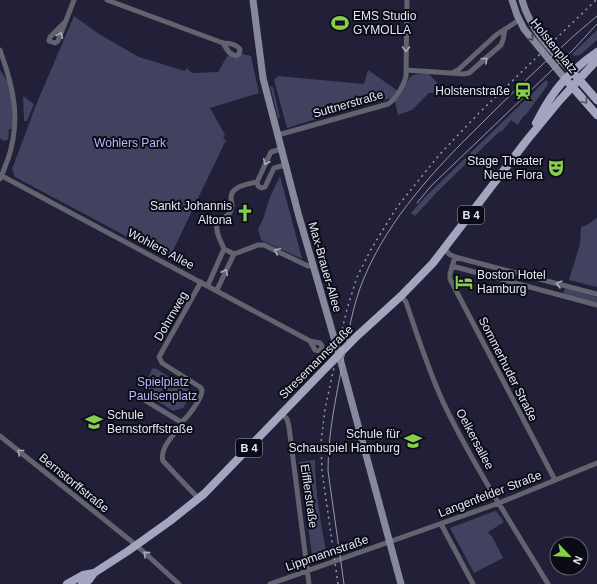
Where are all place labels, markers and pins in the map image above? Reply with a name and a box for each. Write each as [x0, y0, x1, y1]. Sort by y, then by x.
place label: EMS Studio GYMOLLA [353, 9, 417, 37]
sports icon: EMS Studio GYMOLLA [330, 13, 350, 33]
station icon: Holstenstraße [513, 81, 533, 101]
place label: Holstenstraße [435, 84, 510, 98]
place label: Stage Theater Neue Flora [467, 154, 543, 182]
theatre icon: Stage Theater Neue Flora [546, 158, 566, 178]
place label: Sankt Johannis Altona [150, 199, 232, 227]
church icon: Sankt Johannis Altona [235, 203, 255, 223]
place label: Boston Hotel Hamburg [477, 268, 546, 296]
hotel icon: Boston Hotel Hamburg [454, 272, 474, 292]
place label: Schule Bernstorffstraße [107, 408, 193, 436]
school or university icon: Schule Bernstorffstraße [84, 412, 104, 432]
place label: Schule für Schauspiel Hamburg [289, 427, 400, 455]
school or university icon: Schule für Schauspiel Hamburg [403, 431, 423, 451]

